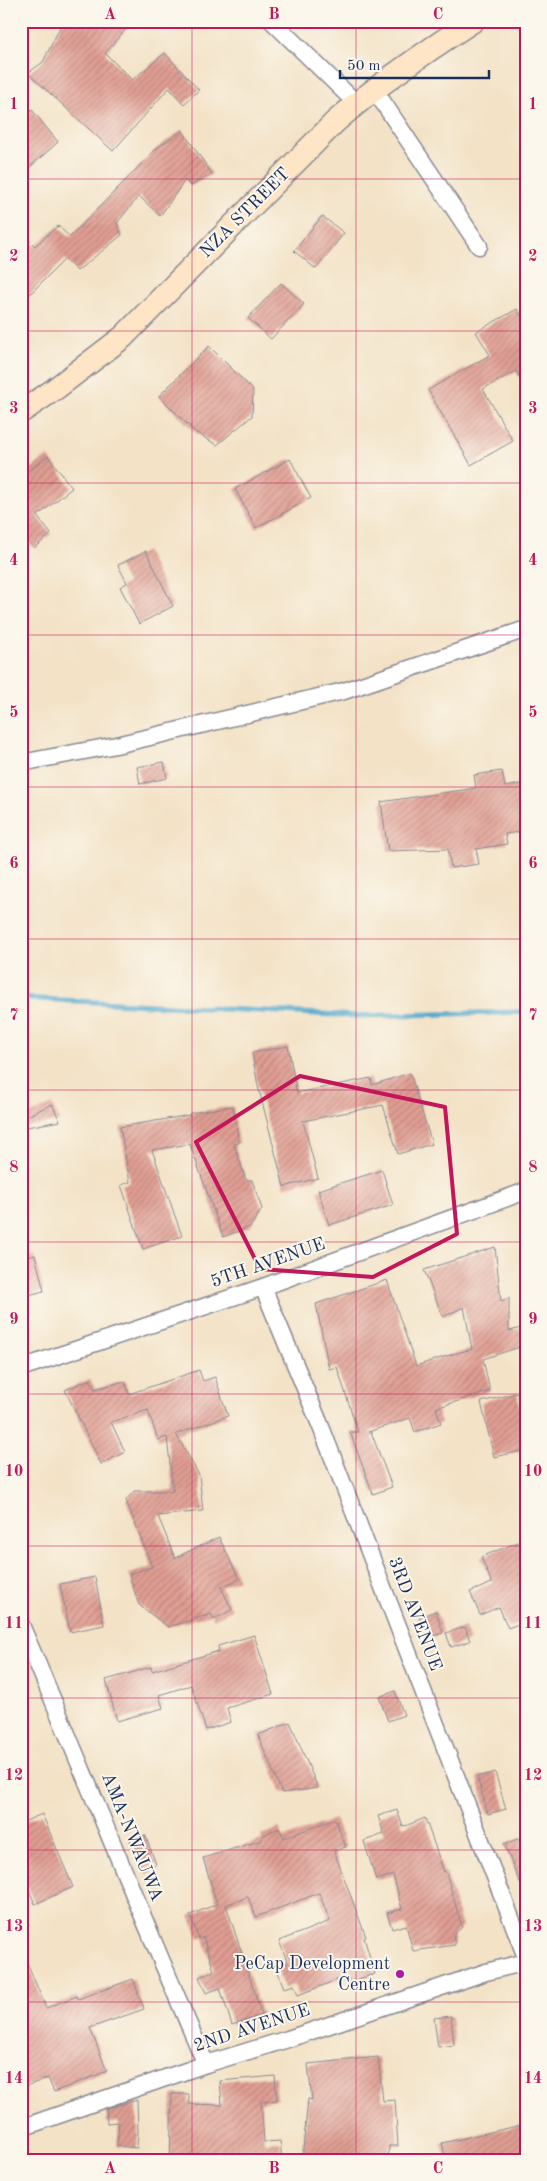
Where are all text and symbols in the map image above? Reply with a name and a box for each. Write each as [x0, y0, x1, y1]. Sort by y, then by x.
text: A [104, 7, 116, 23]
text: B [268, 7, 280, 23]
text: C [433, 7, 443, 23]
scale bar [340, 48, 488, 80]
text: 50 m [347, 59, 381, 74]
text: 1 [9, 97, 19, 113]
text: 1 [528, 97, 538, 113]
street label: NZA STREET [197, 165, 293, 261]
text: 2 [9, 249, 19, 265]
text: 2 [528, 249, 538, 265]
text: 3 [9, 401, 19, 417]
text: 3 [528, 401, 538, 417]
text: 4 [9, 553, 19, 569]
text: 4 [528, 553, 538, 569]
text: 5 [9, 705, 19, 721]
text: 5 [528, 705, 538, 721]
text: 6 [9, 856, 19, 872]
text: 6 [528, 856, 538, 872]
text: 7 [9, 1008, 19, 1024]
text: 7 [528, 1008, 538, 1024]
text: 8 [9, 1160, 19, 1176]
text: 8 [528, 1160, 538, 1176]
street label: 5TH AVENUE [208, 1235, 328, 1291]
text: 9 [9, 1312, 19, 1328]
text: 9 [528, 1312, 538, 1328]
text: 10 [5, 1464, 23, 1480]
text: 10 [524, 1464, 542, 1480]
street label: 3RD AVENUE [385, 1555, 445, 1673]
text: 11 [5, 1616, 23, 1632]
text: 11 [524, 1616, 542, 1632]
text: 12 [5, 1768, 23, 1784]
text: 12 [524, 1768, 542, 1784]
street label: AMA-NWAUWA [98, 1770, 166, 1904]
text: 13 [5, 1919, 23, 1935]
text: 13 [524, 1919, 542, 1935]
place label: PeCap Development Centre [234, 1955, 390, 1994]
marker: PeCap Development Centre [394, 1968, 406, 1980]
street label: 2ND AVENUE [192, 2001, 312, 2055]
text: 14 [5, 2071, 23, 2087]
text: 14 [524, 2071, 542, 2087]
text: A [104, 2161, 116, 2177]
text: B [268, 2161, 280, 2177]
text: C [433, 2161, 443, 2177]

